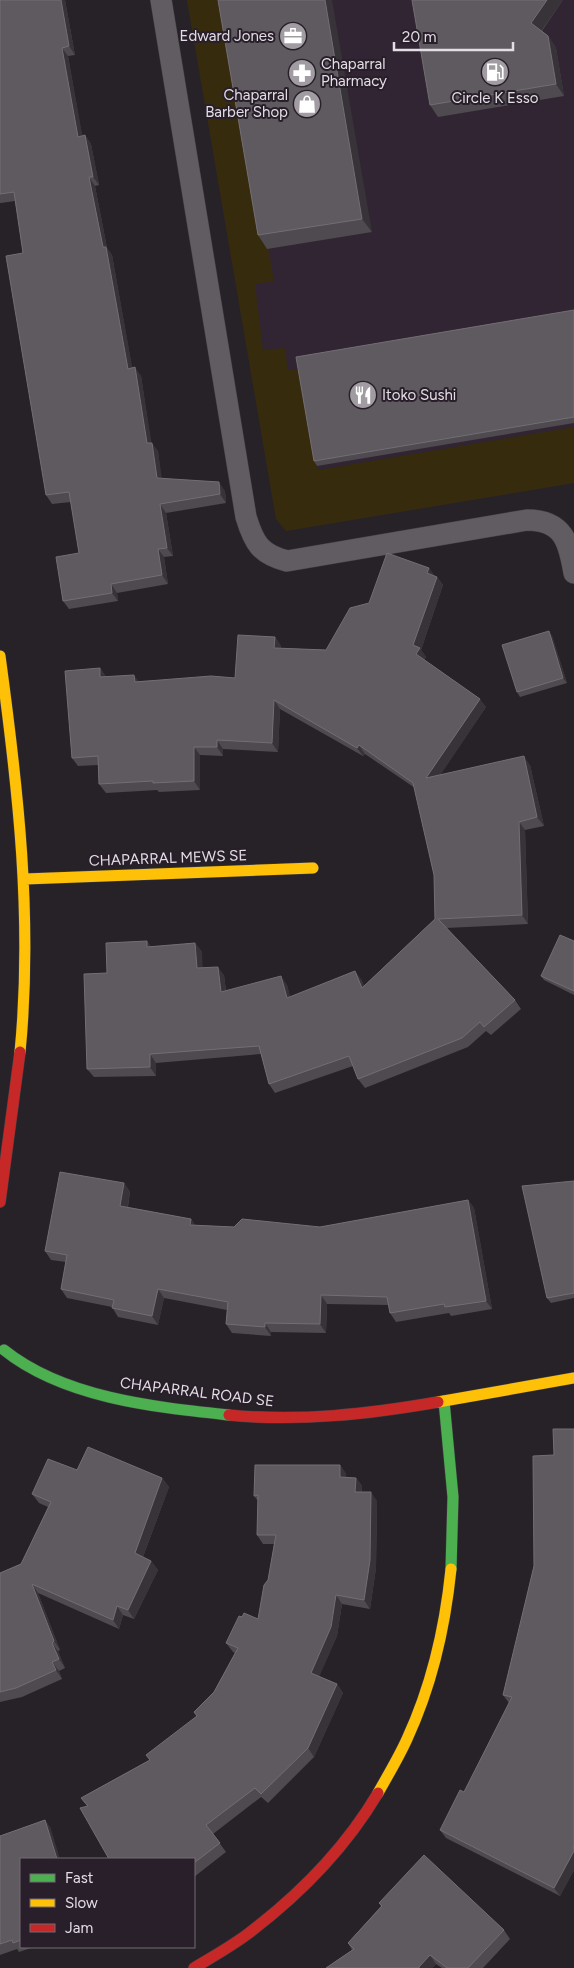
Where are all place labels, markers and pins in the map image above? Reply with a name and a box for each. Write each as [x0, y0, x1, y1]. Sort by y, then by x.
office icon: Edward Jones [278, 21, 308, 51]
place label: Edward Jones [180, 27, 274, 45]
place label: Chaparral Pharmacy [321, 55, 387, 90]
fuel station icon: Circle K Esso [480, 57, 510, 87]
pharmacy icon: Chaparral Pharmacy [287, 58, 317, 88]
place label: Chaparral Barber Shop [205, 86, 288, 121]
shop icon: Chaparral Barber Shop [292, 89, 322, 119]
place label: Circle K Esso [451, 89, 539, 107]
restaurant icon: Itoko Sushi [348, 380, 378, 410]
place label: Itoko Sushi [382, 386, 456, 404]

